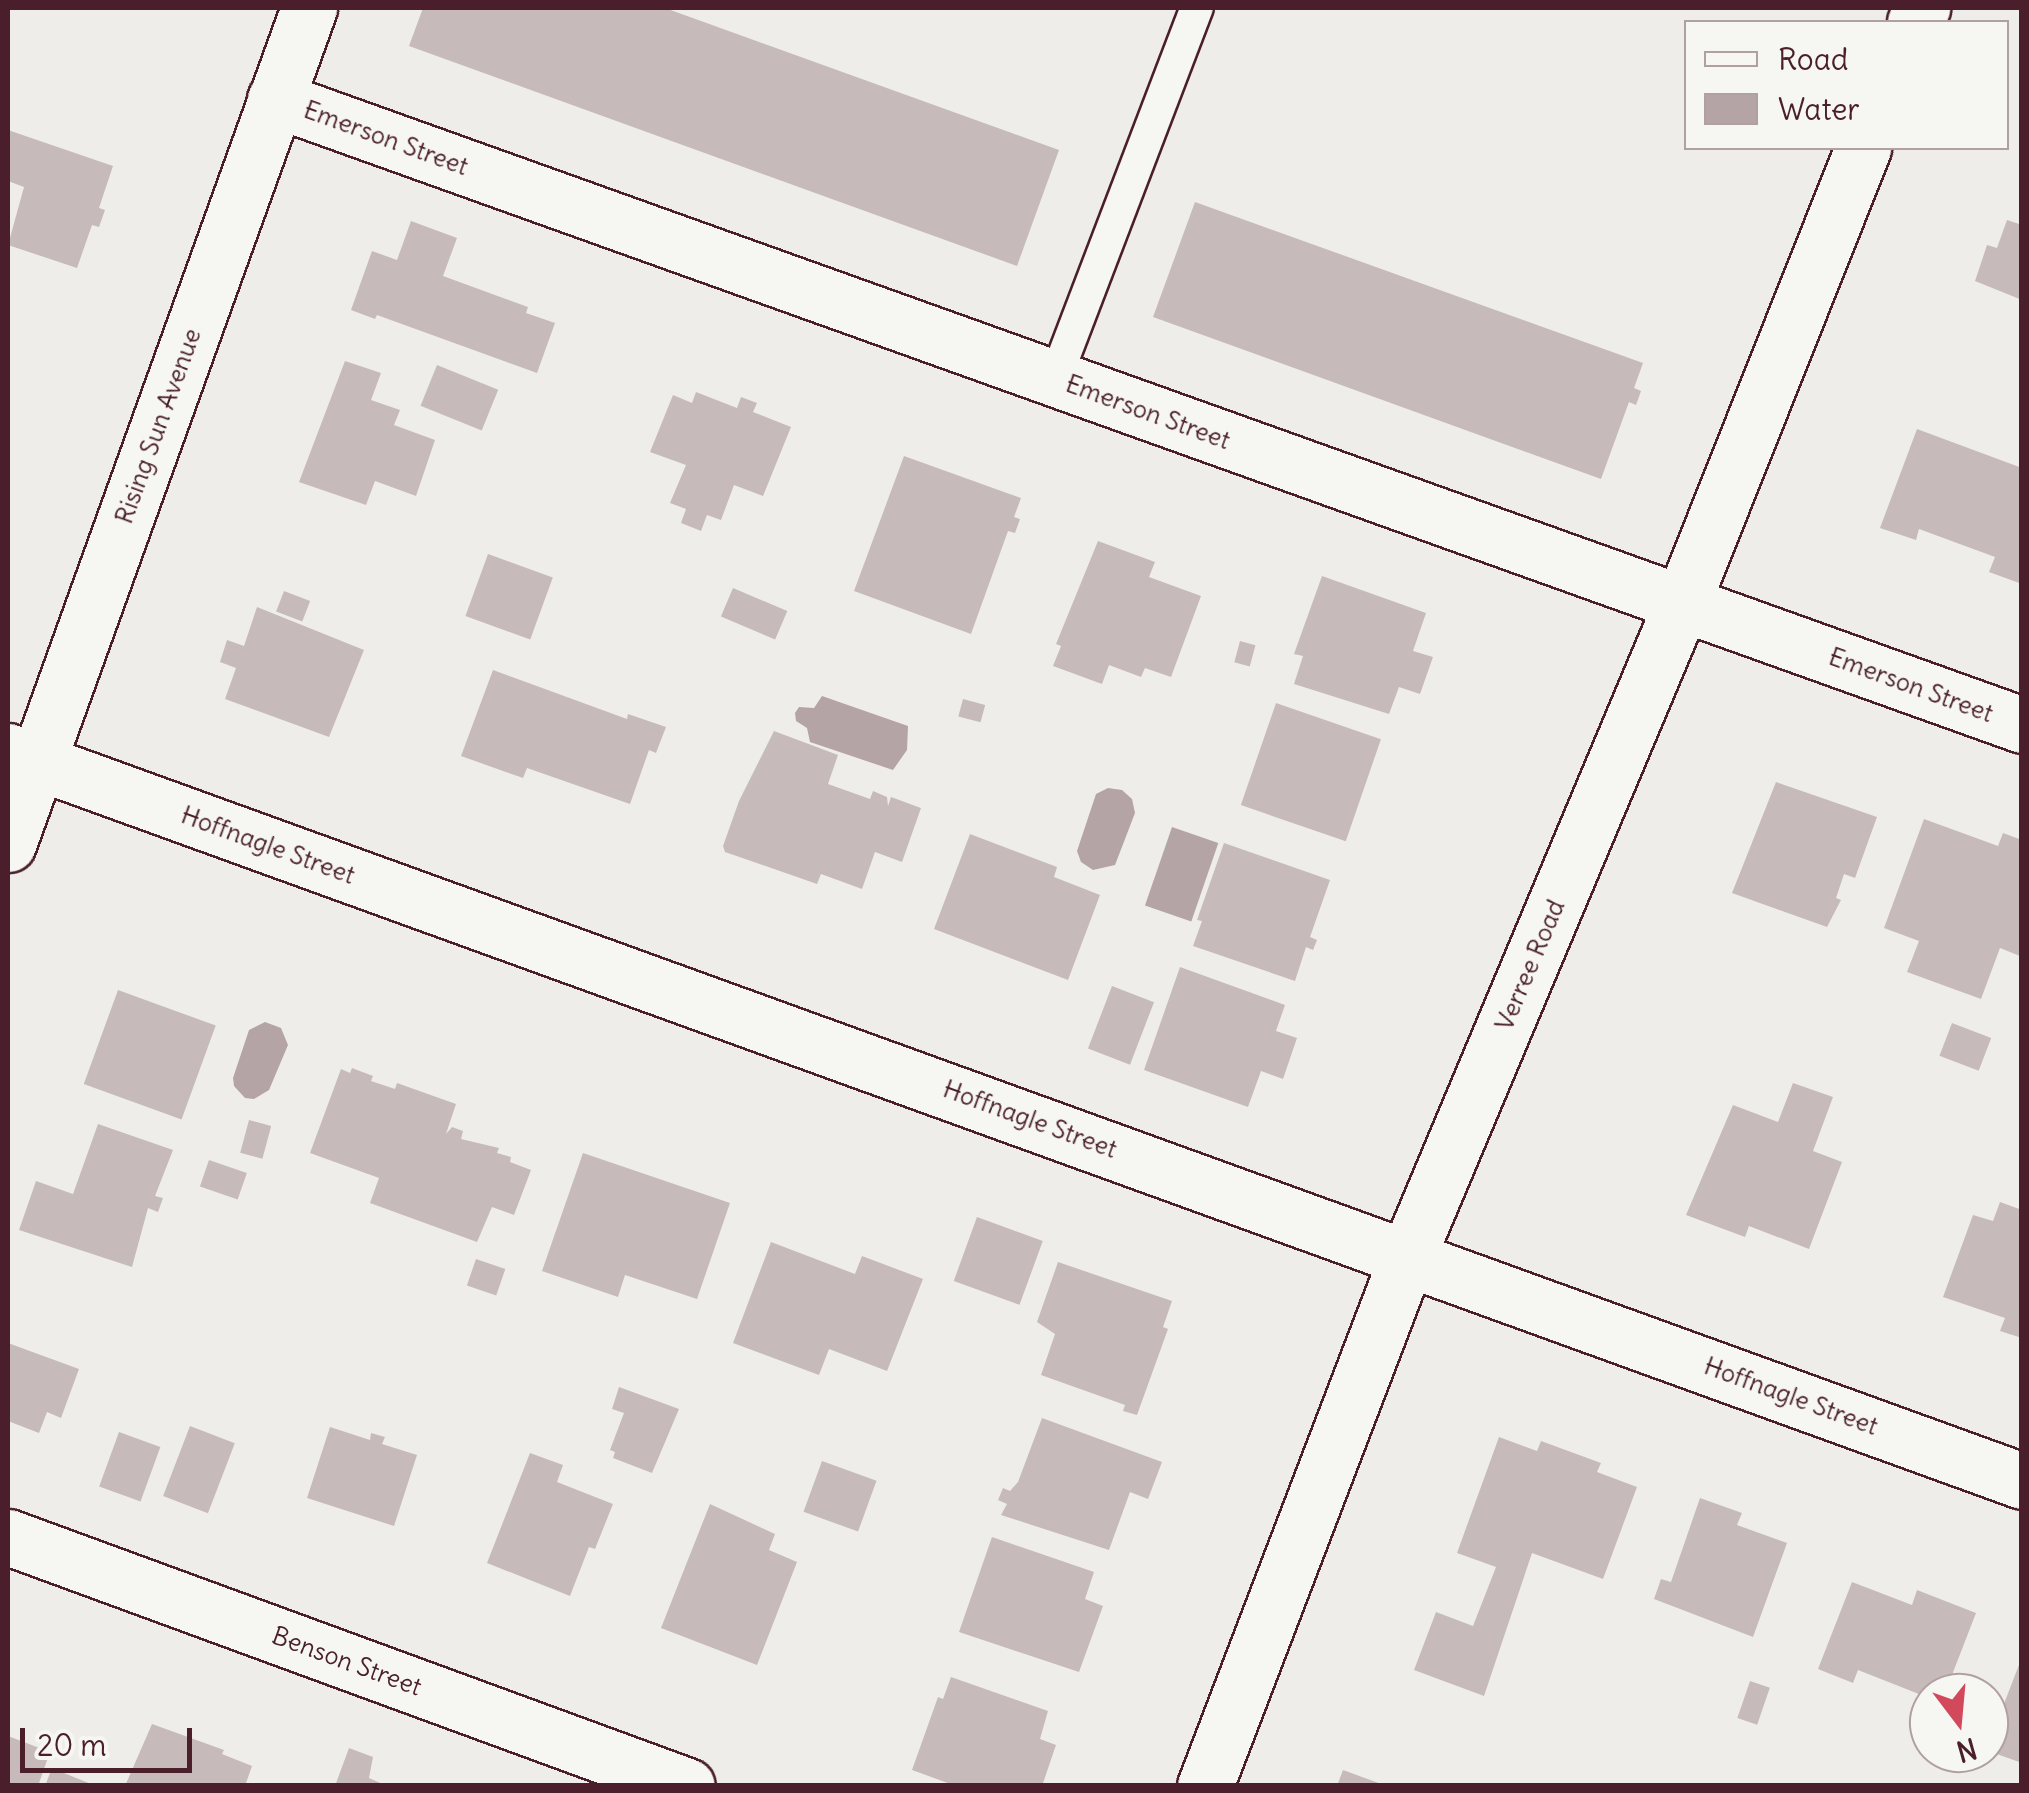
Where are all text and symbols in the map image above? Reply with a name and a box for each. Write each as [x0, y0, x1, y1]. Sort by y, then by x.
legend [1684, 20, 2009, 150]
text: Road [1778, 40, 1848, 78]
text: Water [1778, 90, 1860, 128]
street label: Emerson Street [300, 94, 472, 182]
street label: Rising Sun Avenue [109, 324, 207, 528]
street label: Emerson Street [1062, 368, 1234, 456]
street label: Emerson Street [1825, 641, 1997, 729]
street label: Hoffnagle Street [177, 800, 359, 890]
street label: Verree Road [1489, 895, 1571, 1035]
street label: Hoffnagle Street [939, 1074, 1121, 1164]
street label: Hoffnagle Street [1700, 1351, 1882, 1441]
street label: Benson Street [268, 1620, 426, 1702]
north arrow [1909, 1673, 2009, 1773]
scale bar [25, 1708, 198, 1770]
text: 20 m [37, 1726, 107, 1764]
text: N [1952, 1730, 1981, 1770]

